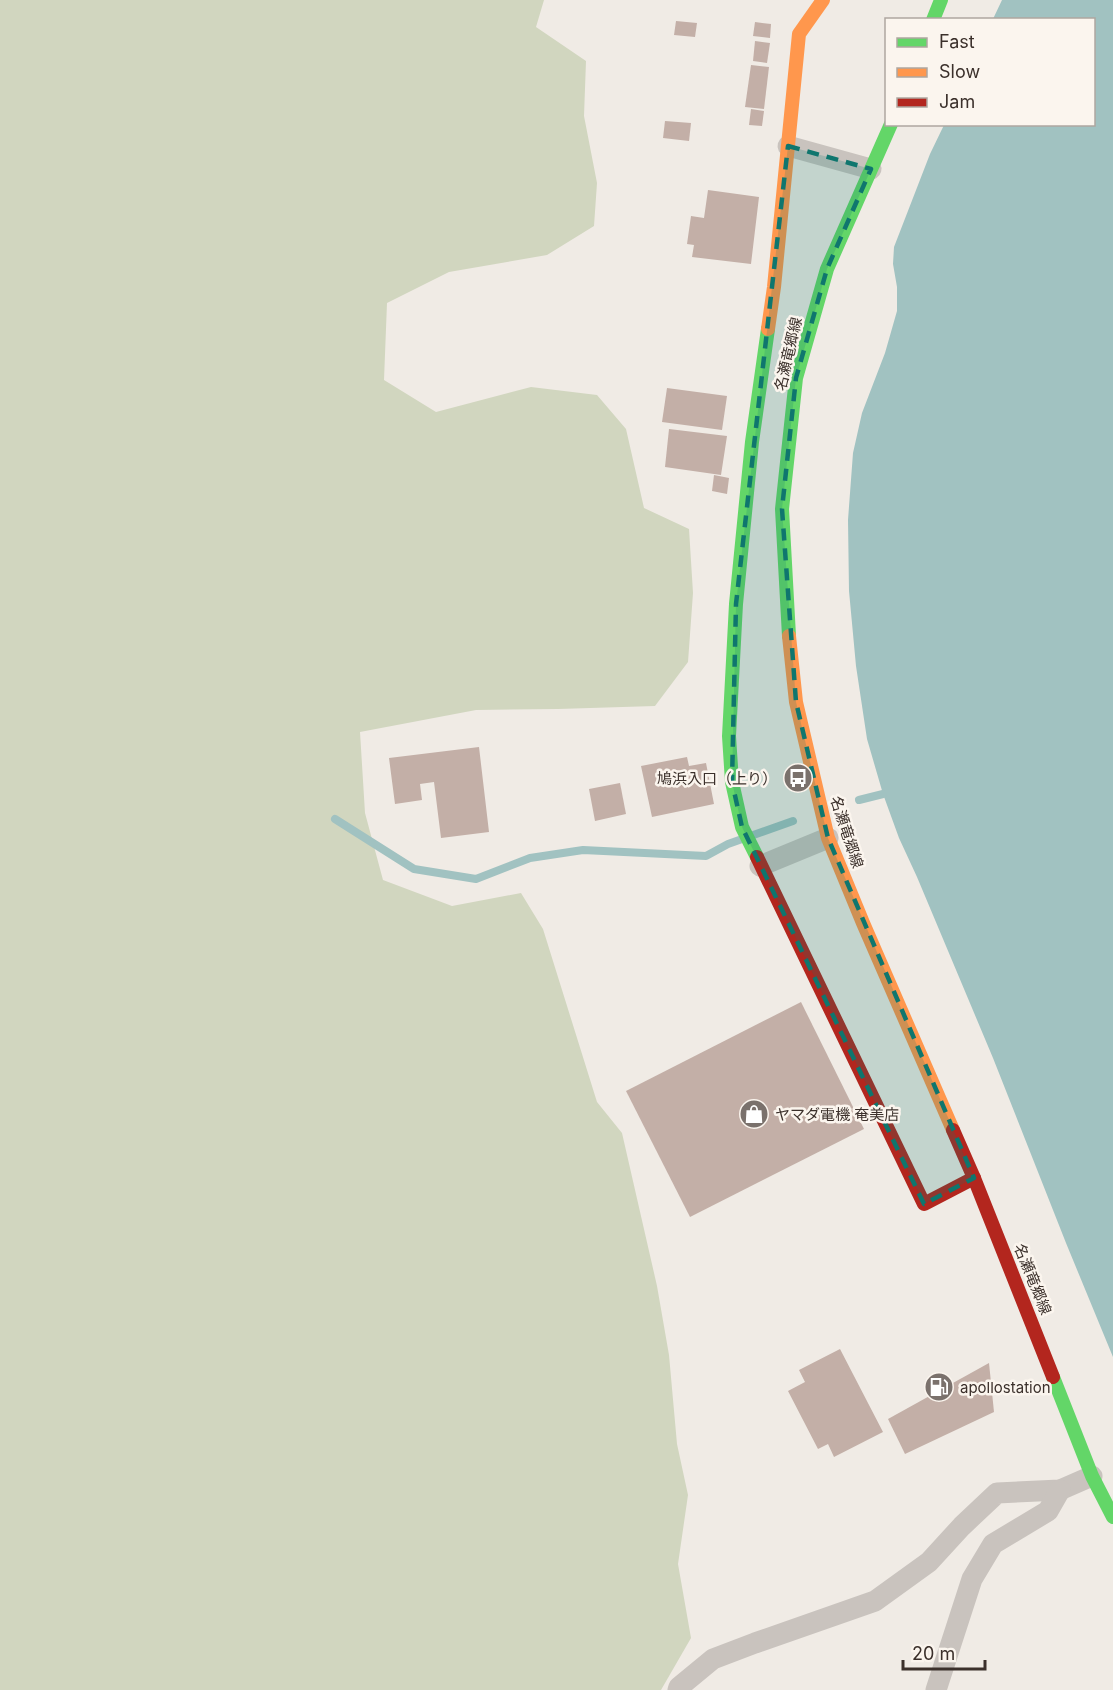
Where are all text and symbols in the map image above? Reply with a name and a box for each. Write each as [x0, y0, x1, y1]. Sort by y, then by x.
legend [885, 18, 1095, 126]
text: Fast [939, 31, 975, 52]
text: Slow [939, 61, 980, 82]
text: Jam [939, 91, 975, 112]
street label: 名瀬竜郷線 [770, 315, 806, 393]
bus stop icon: 鳩浜入口（上り） [782, 762, 814, 794]
place label: 鳩浜入口（上り） [657, 769, 777, 788]
street label: 名瀬竜郷線 [826, 793, 868, 871]
shop icon: ヤマダ電機 奄美店 [738, 1098, 770, 1130]
place label: ヤマダ電機 奄美店 [775, 1105, 899, 1124]
street label: 名瀬竜郷線 [1010, 1241, 1056, 1317]
fuel station icon: apollostation [923, 1371, 955, 1403]
place label: apollostation [960, 1378, 1051, 1397]
scale bar [903, 1633, 986, 1671]
text: 20 m [912, 1643, 955, 1664]

